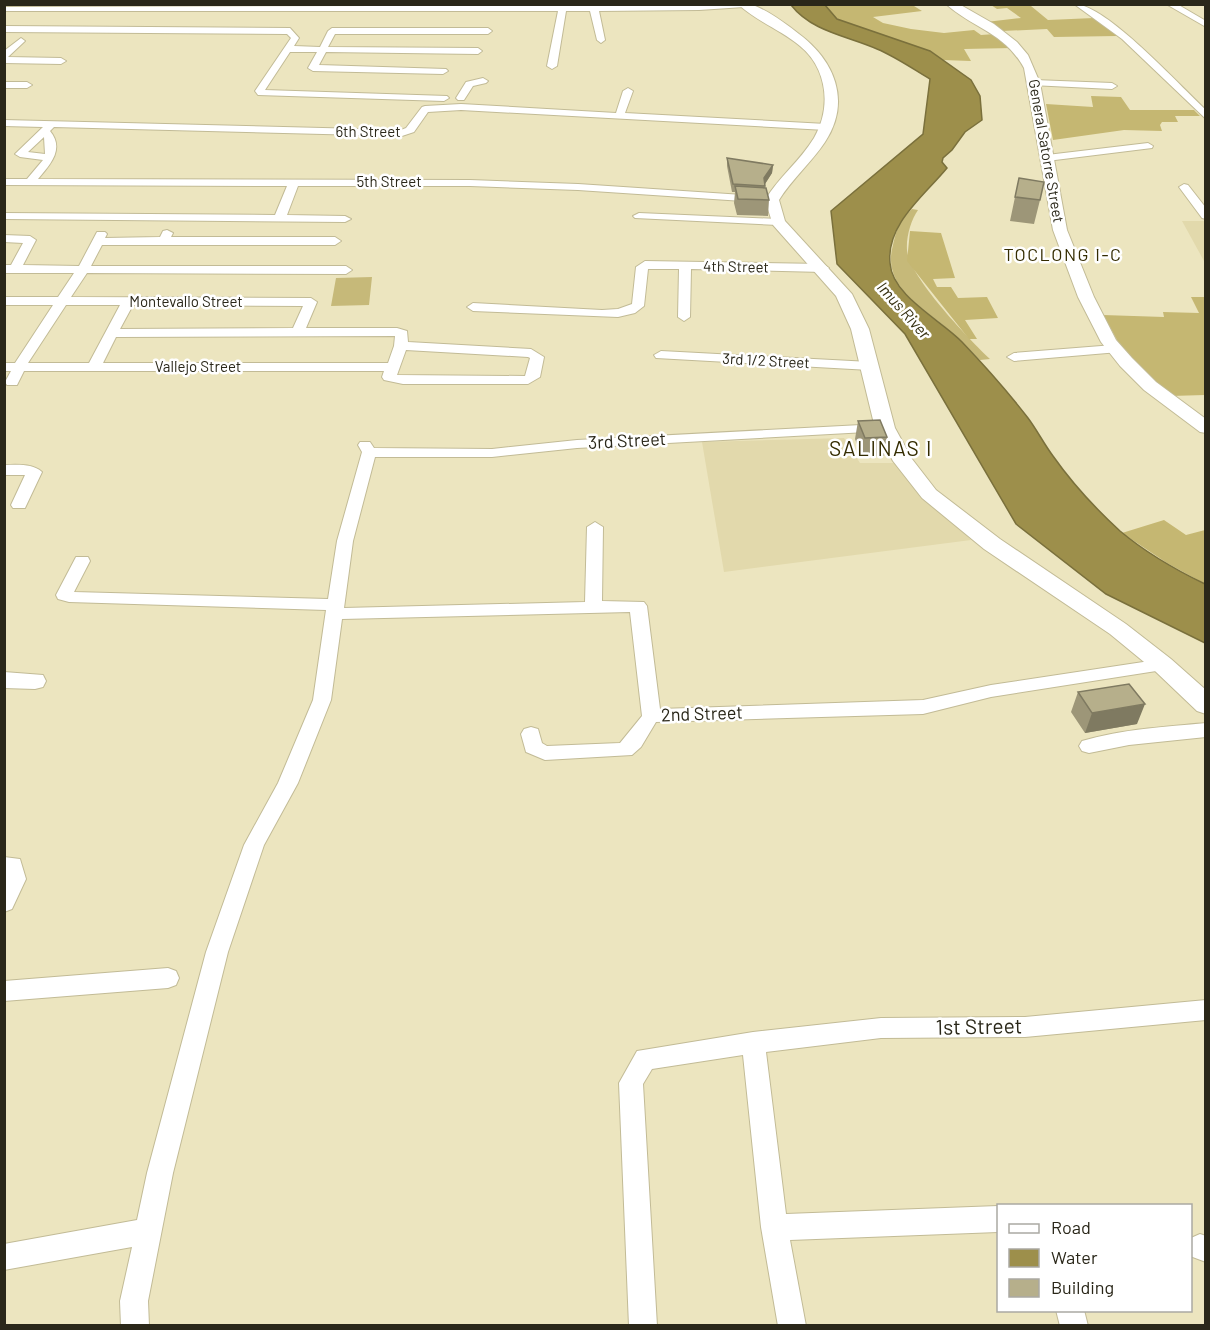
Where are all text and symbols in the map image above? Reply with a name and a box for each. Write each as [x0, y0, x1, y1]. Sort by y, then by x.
street label: General Satorre Street [1026, 78, 1068, 224]
street label: 6th Street [335, 122, 401, 140]
street label: 5th Street [356, 172, 422, 190]
district label: TOCLONG I-C [1004, 243, 1122, 265]
street label: 4th Street [703, 256, 769, 276]
water label: Imus River [874, 277, 936, 343]
street label: Montevallo Street [129, 292, 243, 310]
street label: 3rd 1/2 Street [722, 349, 810, 371]
street label: Vallejo Street [155, 357, 241, 375]
street label: 3rd Street [587, 427, 667, 453]
district label: SALINAS I [829, 435, 933, 460]
street label: 2nd Street [661, 701, 743, 725]
street label: 1st Street [935, 1012, 1022, 1039]
legend [997, 1204, 1192, 1312]
text: Road [1051, 1216, 1091, 1238]
text: Water [1051, 1246, 1098, 1268]
text: Building [1051, 1276, 1114, 1298]

